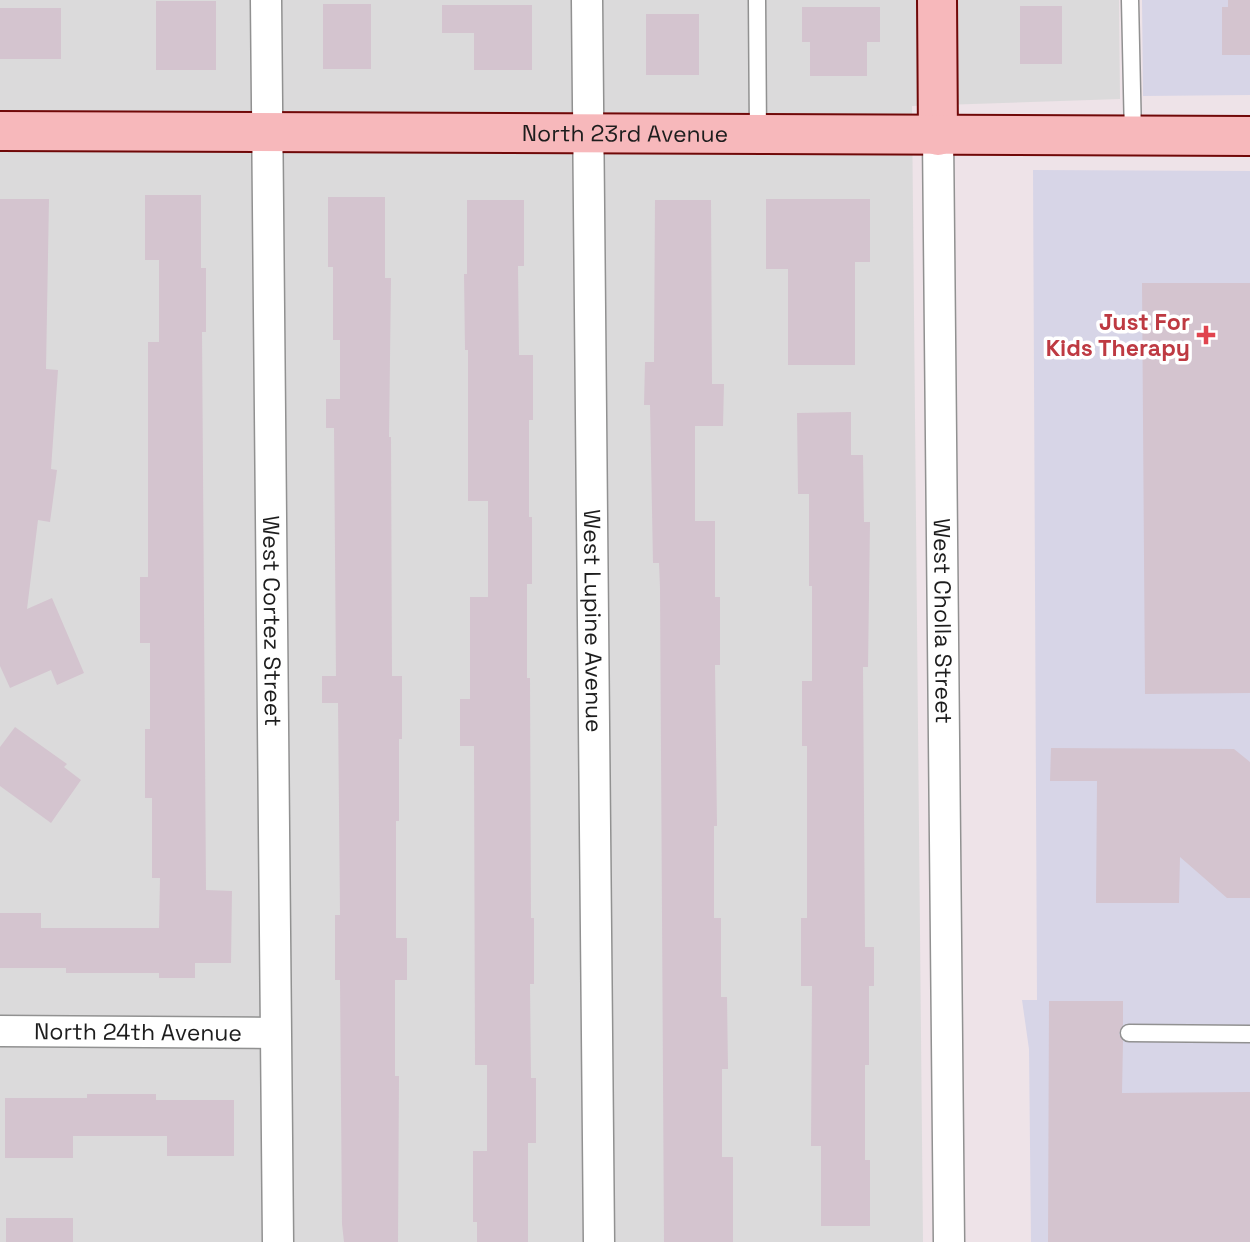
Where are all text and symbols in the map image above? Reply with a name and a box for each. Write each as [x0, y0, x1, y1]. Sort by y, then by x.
street label: North 23rd Avenue [522, 118, 728, 149]
place label: Just For Kids Therapy [1046, 307, 1190, 363]
marker: Just For Kids Therapy [1196, 325, 1216, 345]
street label: West Lupine Avenue [577, 509, 609, 733]
street label: West Cortez Street [256, 515, 288, 727]
street label: West Cholla Street [927, 518, 959, 724]
street label: North 24th Avenue [34, 1016, 242, 1048]

